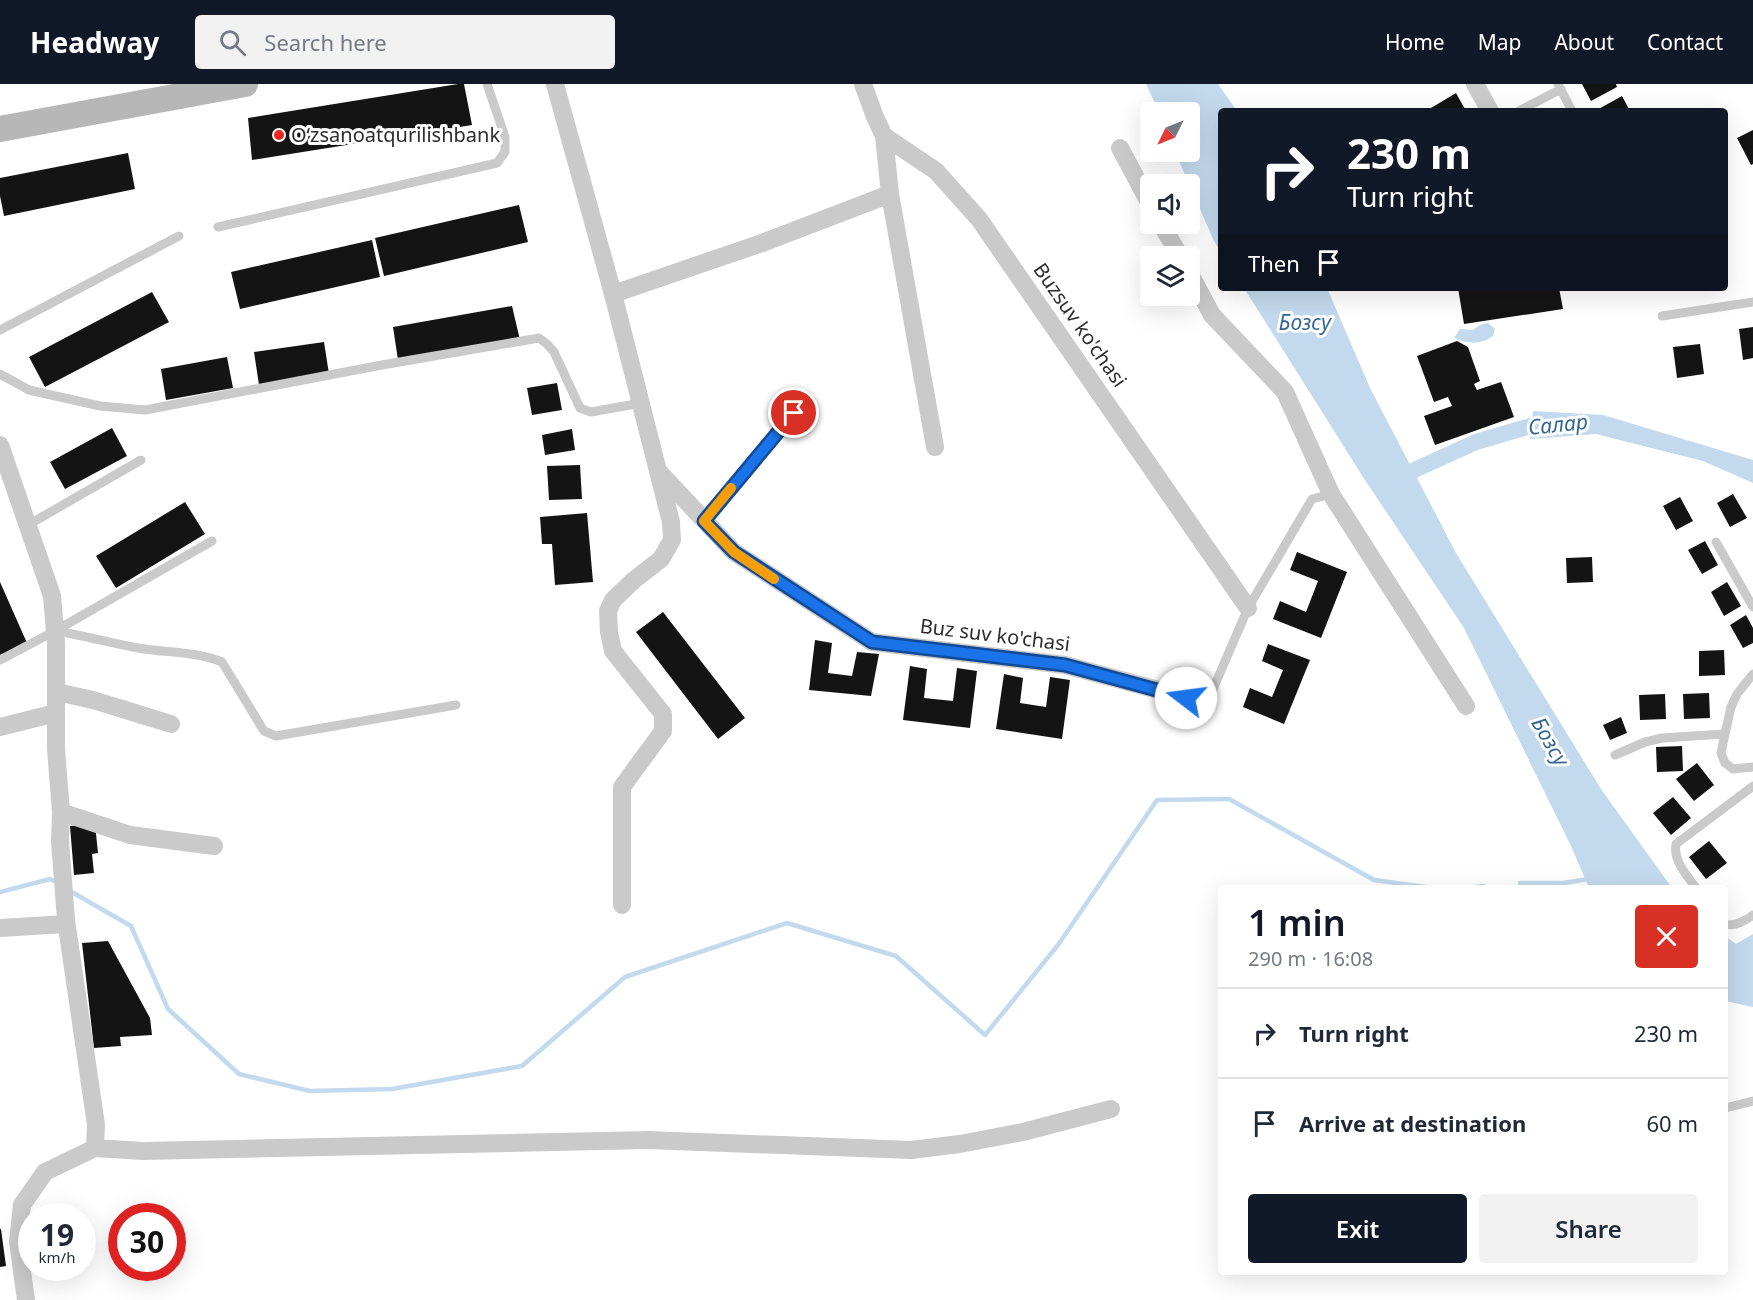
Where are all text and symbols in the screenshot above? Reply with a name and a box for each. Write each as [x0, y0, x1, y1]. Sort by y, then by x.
search box [195, 15, 615, 69]
text: Headway [30, 23, 159, 61]
icon: search [216, 26, 249, 59]
text: Search here [264, 27, 387, 57]
text: Home [1385, 28, 1445, 56]
text: Map [1478, 28, 1521, 56]
text: About [1554, 28, 1614, 56]
text: Contact [1647, 28, 1723, 56]
north arrow [1140, 102, 1200, 162]
map controls [1140, 102, 1200, 306]
place label: Oʻzsanoatqurilishbank [291, 121, 500, 148]
text: 230 m [1347, 124, 1471, 181]
marker: Oʻzsanoatqurilishbank [272, 128, 286, 142]
icon: right [1248, 132, 1326, 210]
button: sound [1140, 174, 1200, 234]
text: Turn right [1347, 178, 1473, 215]
button: layers [1140, 246, 1200, 306]
icon: arrive [1312, 246, 1345, 279]
text: Then [1248, 248, 1300, 278]
street label: Buzsuv ko'chasi [1028, 257, 1133, 392]
water label: Бозсу [1279, 308, 1332, 336]
pin [768, 387, 819, 438]
icon: arrive [777, 396, 810, 429]
water label: Салар [1527, 407, 1589, 441]
street label: Buz suv ko'chasi [918, 612, 1072, 657]
position arrow [1154, 666, 1218, 730]
water label: Бозсу [1526, 712, 1576, 772]
text: 1 min [1248, 898, 1346, 947]
button: close [1635, 905, 1698, 968]
text: 290 m · 16:08 [1248, 945, 1373, 972]
icon: right [1248, 1017, 1281, 1050]
text: Turn right [1299, 1018, 1409, 1048]
text: 230 m [1634, 1018, 1698, 1048]
icon: arrive [1248, 1107, 1281, 1140]
text: Arrive at destination [1299, 1108, 1526, 1138]
text: 60 m [1647, 1108, 1698, 1138]
button: Exit [1248, 1194, 1467, 1263]
button: Share [1479, 1194, 1698, 1263]
speed limit sign: 30 [108, 1203, 186, 1281]
text: 19 [40, 1214, 74, 1255]
text: km/h [39, 1247, 75, 1267]

